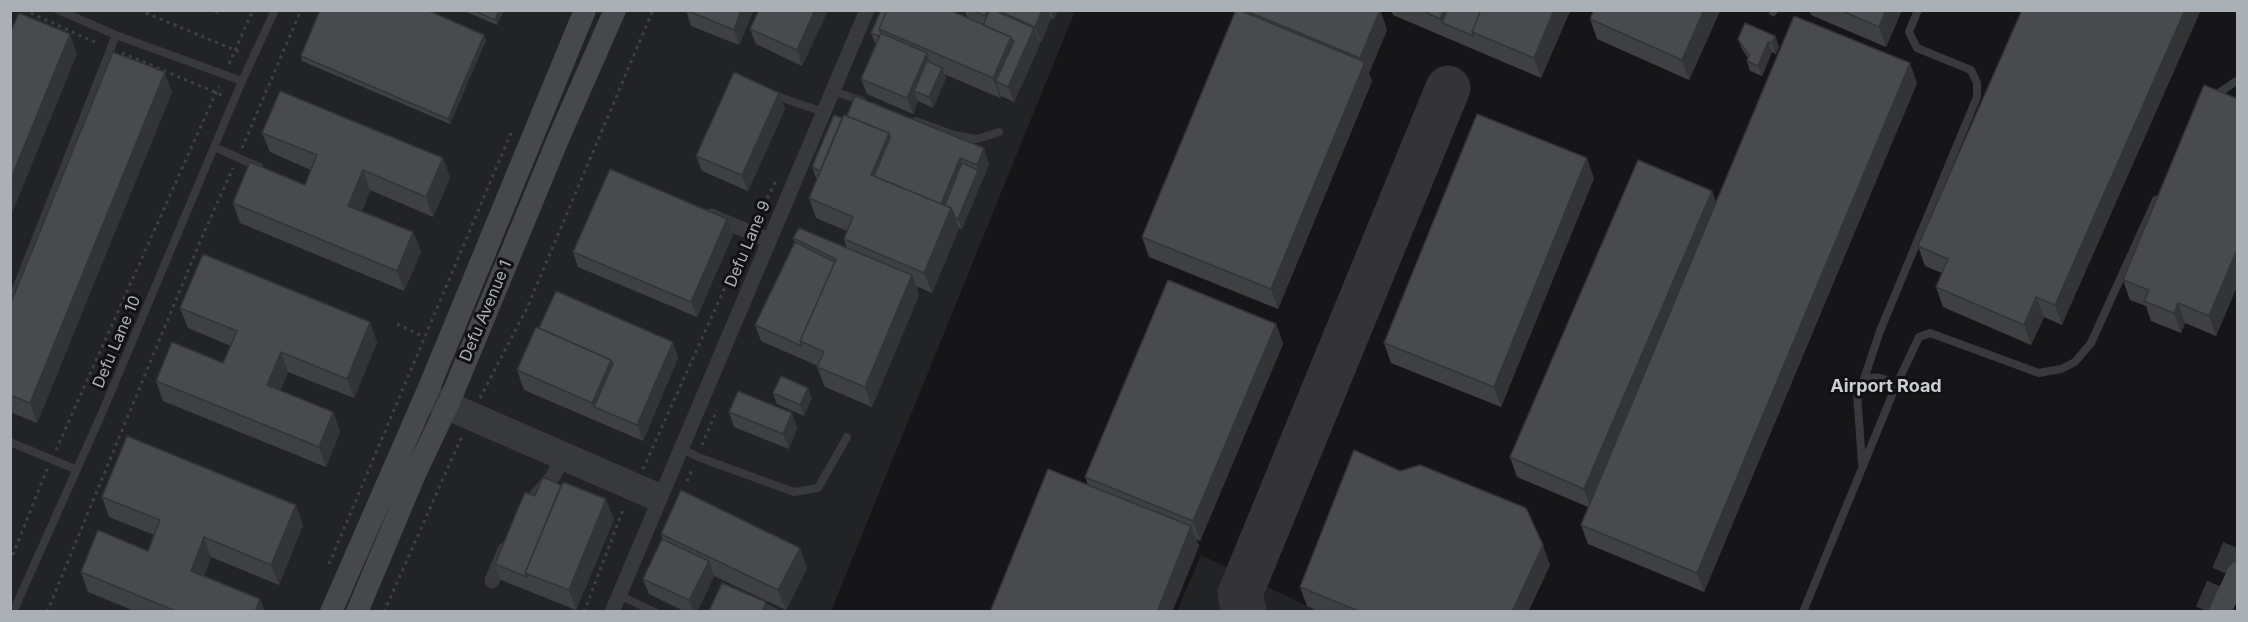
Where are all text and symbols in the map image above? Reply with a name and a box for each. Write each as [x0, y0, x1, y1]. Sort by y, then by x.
street label: Defu Lane 9 [721, 198, 775, 290]
street label: Defu Avenue 1 [456, 258, 516, 364]
street label: Defu Lane 10 [89, 293, 145, 391]
district label: Airport Road [1830, 376, 1942, 398]

